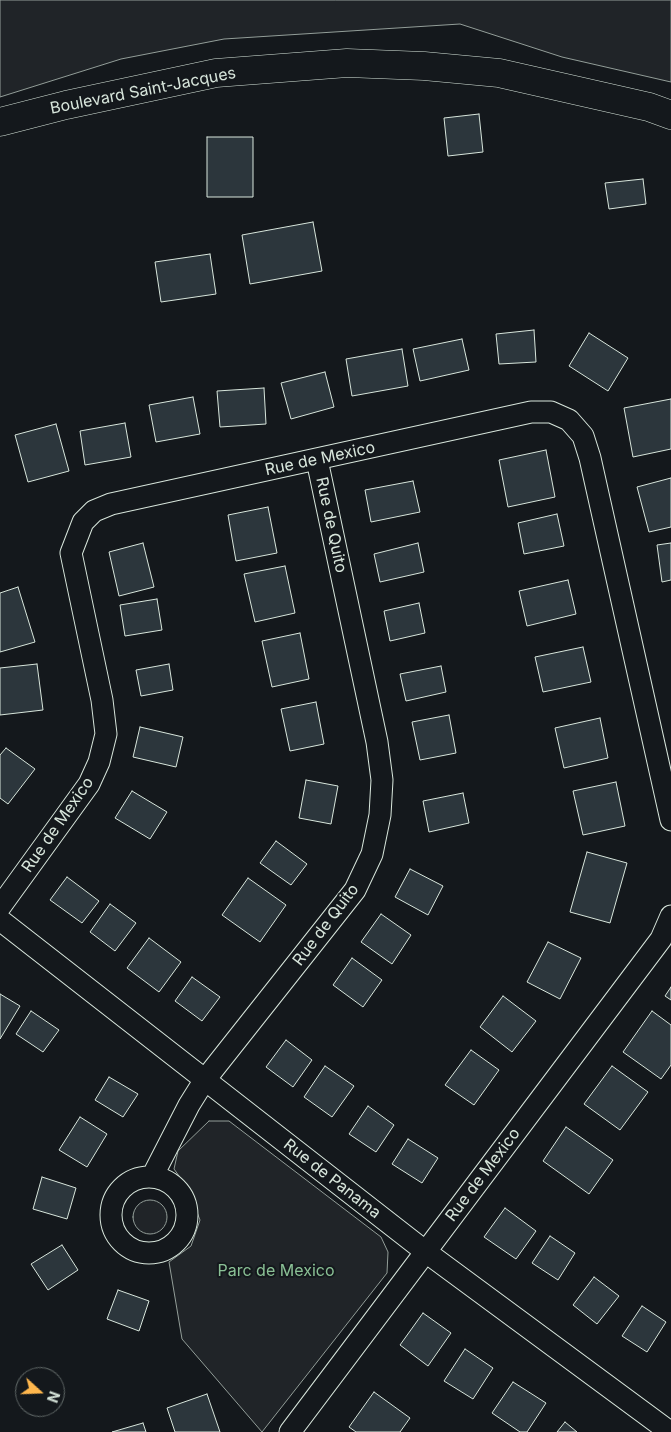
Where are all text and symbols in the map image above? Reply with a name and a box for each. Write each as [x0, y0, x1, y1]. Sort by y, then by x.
street label: Boulevard Saint-Jacques [49, 64, 237, 118]
street label: Rue de Mexico [263, 438, 377, 480]
street label: Rue de Quito [311, 475, 351, 575]
street label: Rue de Mexico [18, 774, 98, 876]
street label: Rue de Quito [289, 880, 363, 970]
street label: Rue de Mexico [442, 1125, 524, 1225]
street label: Rue de Panama [280, 1135, 384, 1223]
park label: Parc de Mexico [218, 1261, 334, 1281]
north arrow [15, 1367, 65, 1417]
text: N [44, 1389, 63, 1405]

